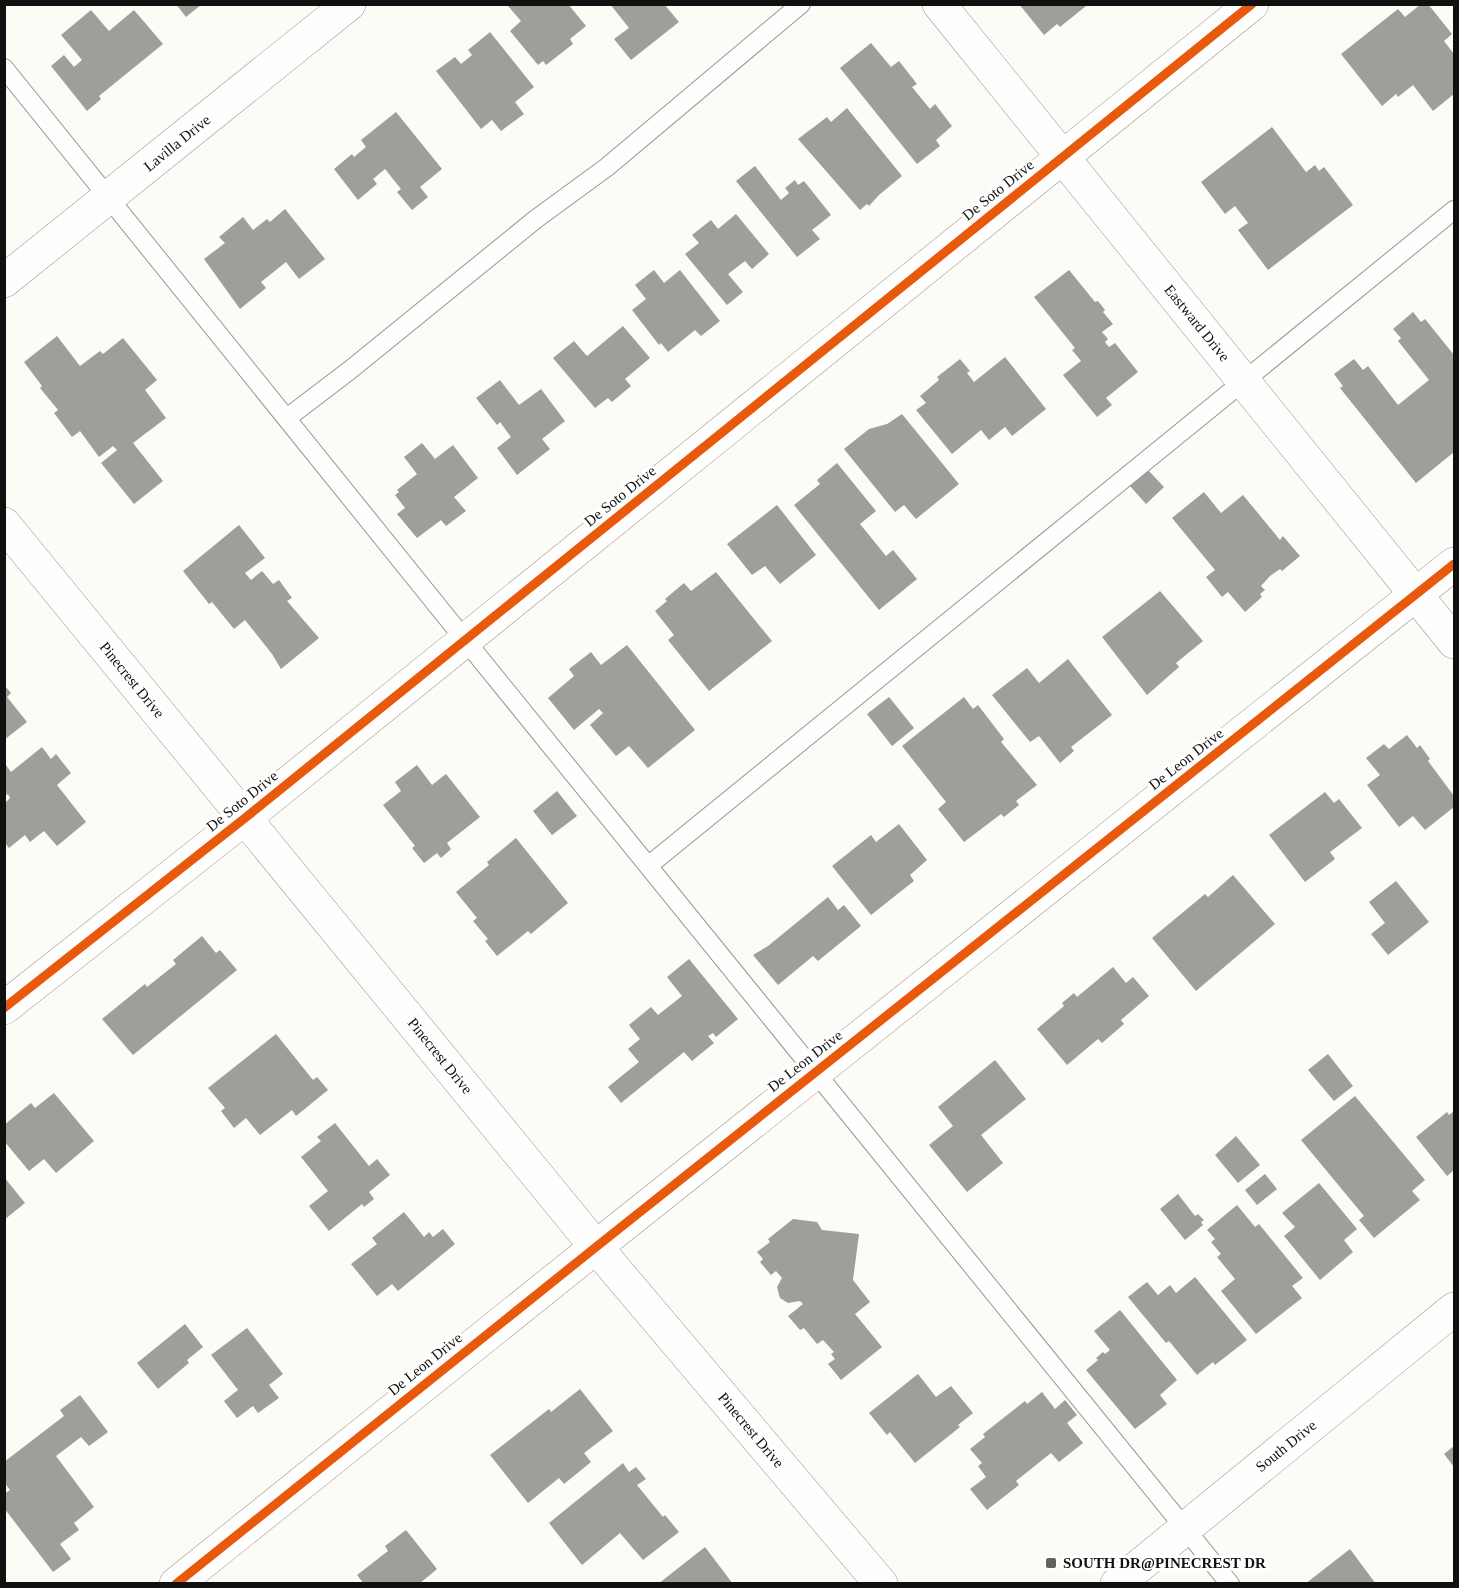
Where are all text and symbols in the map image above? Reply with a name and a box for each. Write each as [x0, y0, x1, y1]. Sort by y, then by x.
street label: Lavilla Drive [141, 111, 214, 175]
street label: De Soto Drive [959, 156, 1037, 223]
street label: Eastward Drive [1161, 282, 1233, 365]
street label: De Soto Drive [581, 462, 659, 529]
street label: Pinecrest Drive [97, 639, 168, 721]
street label: De Leon Drive [1146, 725, 1227, 793]
street label: De Soto Drive [203, 767, 281, 834]
street label: Pinecrest Drive [405, 1015, 476, 1097]
street label: De Leon Drive [765, 1027, 846, 1095]
street label: De Leon Drive [385, 1329, 465, 1399]
street label: Pinecrest Drive [715, 1389, 787, 1471]
street label: South Drive [1253, 1417, 1320, 1475]
place label: SOUTH DR@PINECREST DR [1063, 1555, 1266, 1571]
marker: SOUTH DR@PINECREST DR [1044, 1556, 1058, 1570]

